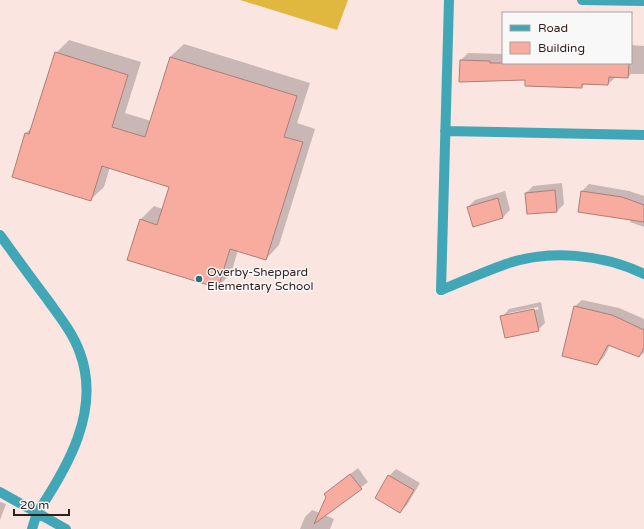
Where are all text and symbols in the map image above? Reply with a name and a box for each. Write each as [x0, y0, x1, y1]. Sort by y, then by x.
legend [502, 12, 632, 64]
text: Road [538, 21, 568, 35]
text: Building [538, 41, 585, 55]
place label: Overby-Sheppard Elementary School [207, 265, 314, 293]
marker: Overby-Sheppard Elementary School [194, 274, 204, 284]
scale bar [14, 491, 69, 517]
text: 20 m [20, 498, 49, 512]

